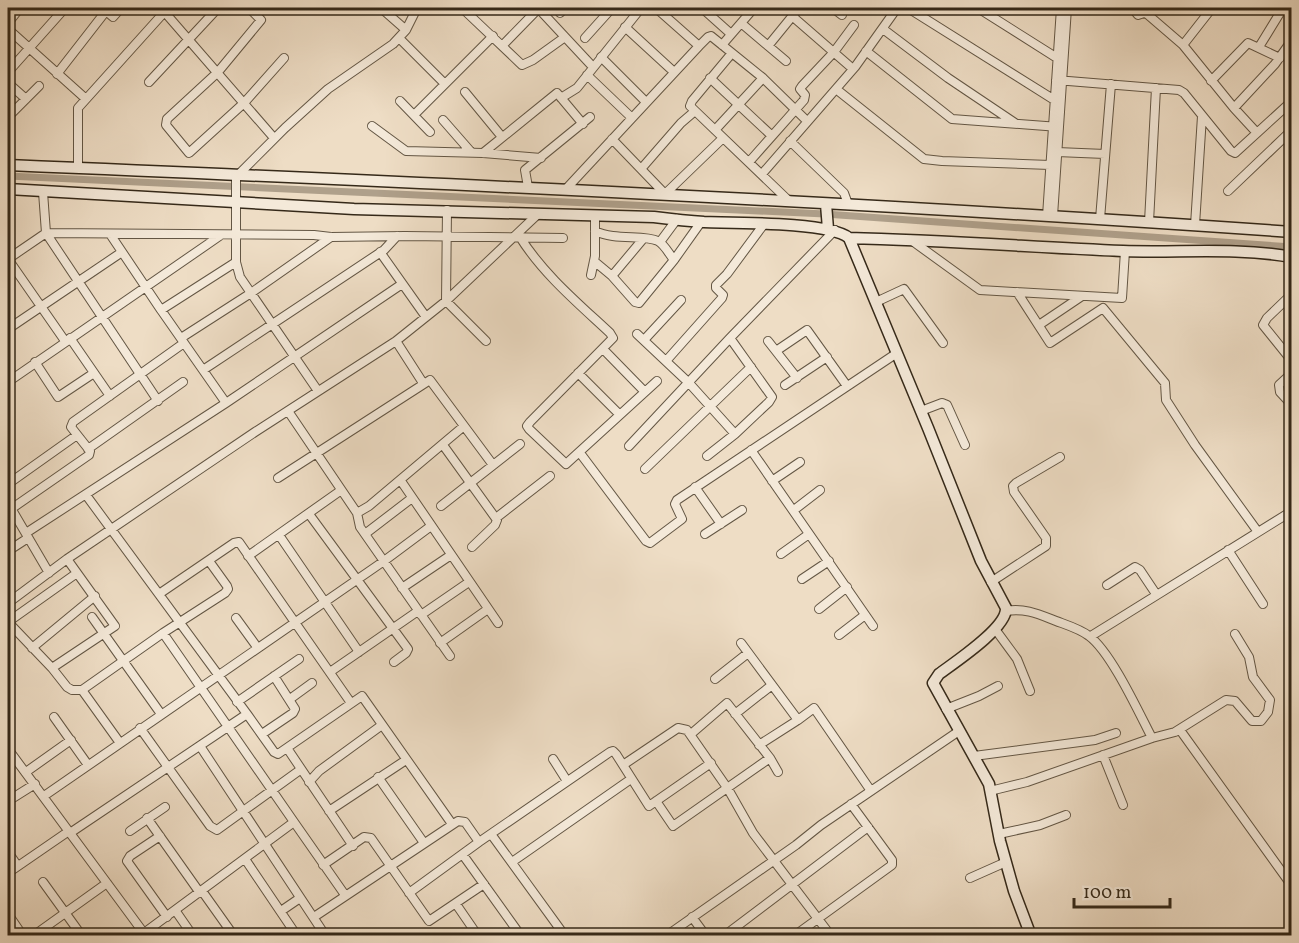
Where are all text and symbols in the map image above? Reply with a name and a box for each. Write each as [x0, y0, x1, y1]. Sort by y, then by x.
scale bar [1074, 871, 1170, 909]
text: 100 m [1083, 881, 1132, 906]

